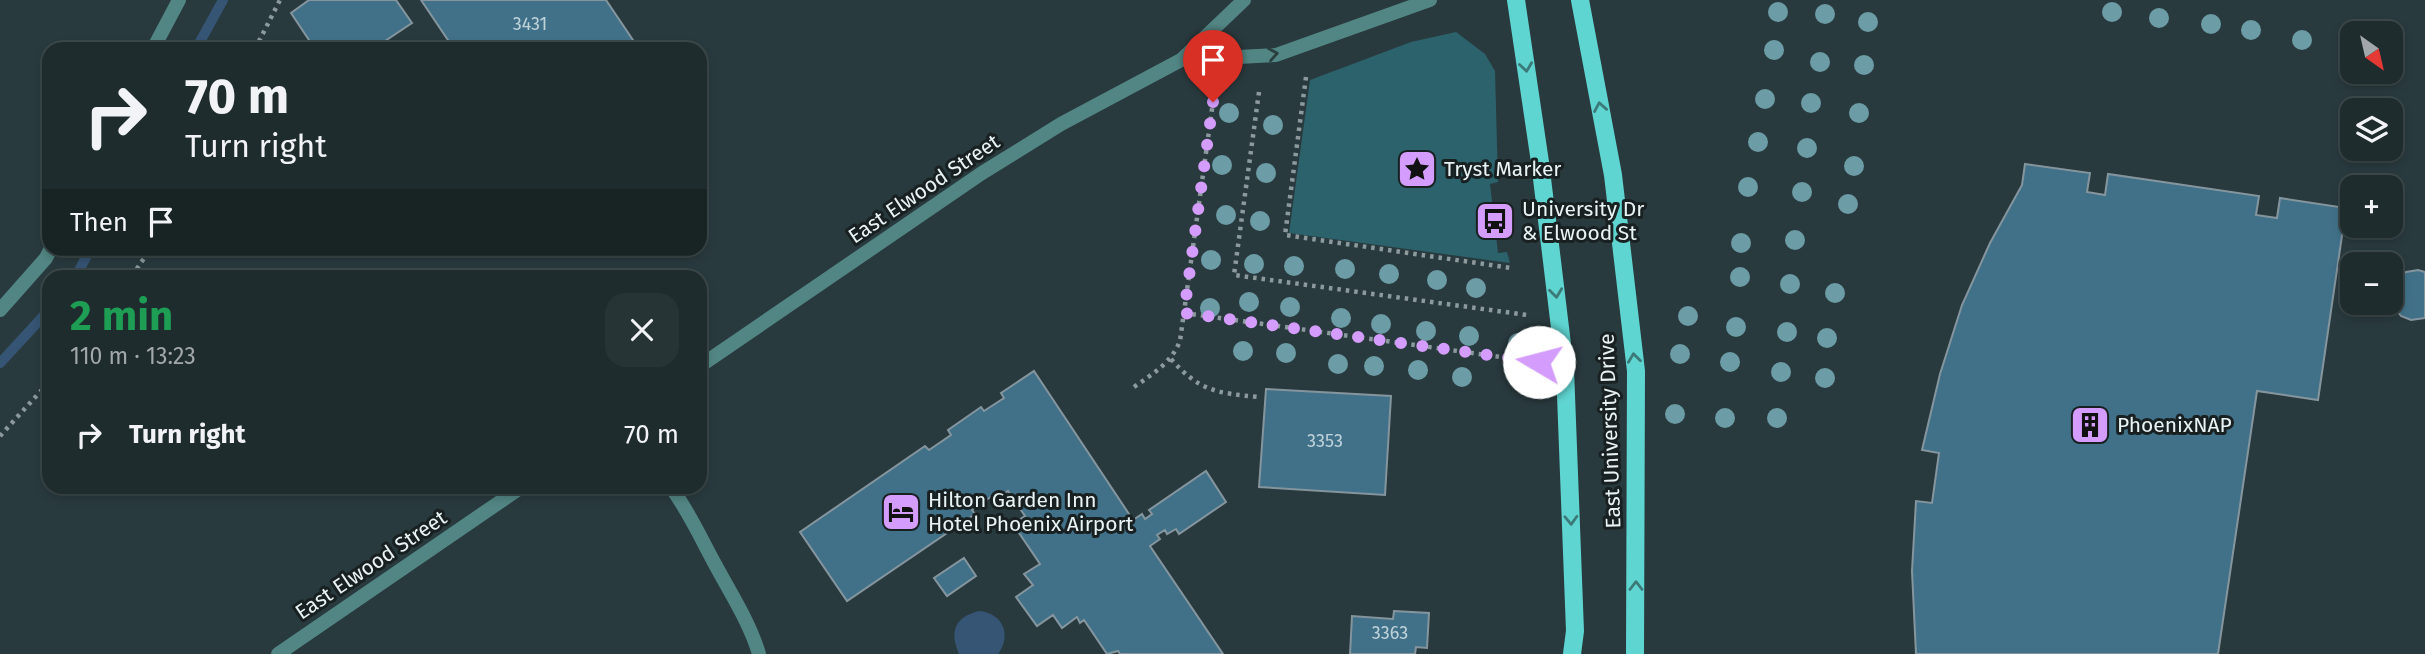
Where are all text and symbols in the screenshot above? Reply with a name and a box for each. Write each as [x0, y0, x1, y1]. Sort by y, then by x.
house number: 3431 [513, 13, 547, 35]
north arrow [2340, 21, 2403, 84]
map controls [2340, 21, 2403, 315]
pin [1183, 30, 1243, 102]
icon: arrive [1194, 41, 1232, 79]
one-way arrow [1267, 47, 1279, 62]
one-way arrow [1518, 62, 1533, 73]
text: 70 m [185, 67, 289, 126]
icon: right [70, 70, 161, 161]
button: layers [2340, 98, 2403, 161]
one-way arrow [1593, 101, 1608, 113]
text: Turn right [185, 127, 327, 165]
street label: East Elwood Street [843, 128, 1005, 249]
place icon: Tryst Marker [1396, 148, 1438, 190]
place label: Tryst Marker [1444, 156, 1561, 182]
button: + [2340, 175, 2403, 238]
place label: University Dr & Elwood St [1522, 196, 1644, 246]
bus stop icon: University Dr & Elwood St [1474, 200, 1516, 242]
icon: arrive [142, 203, 180, 241]
text: Then [70, 207, 128, 238]
button: − [2340, 252, 2403, 315]
one-way arrow [1548, 287, 1563, 299]
text: 2 min [70, 291, 173, 341]
button: close [605, 293, 679, 367]
position arrow [1502, 325, 1576, 399]
street label: East University Drive [1594, 333, 1626, 529]
text: 110 m · 13:23 [70, 342, 196, 370]
one-way arrow [1627, 353, 1642, 364]
building icon: PhoenixNAP [2069, 404, 2111, 446]
place label: PhoenixNAP [2117, 412, 2232, 438]
icon: right [70, 416, 108, 454]
text: Turn right [129, 419, 246, 450]
text: 70 m [624, 419, 679, 450]
house number: 3353 [1307, 430, 1343, 452]
place label: Hilton Garden Inn Hotel Phoenix Airport [928, 487, 1134, 537]
hotel icon: Hilton Garden Inn Hotel Phoenix Airport [880, 491, 922, 533]
street label: East Elwood Street [290, 504, 452, 625]
one-way arrow [1563, 515, 1578, 526]
one-way arrow [1628, 580, 1644, 591]
house number: 3363 [1372, 622, 1408, 644]

